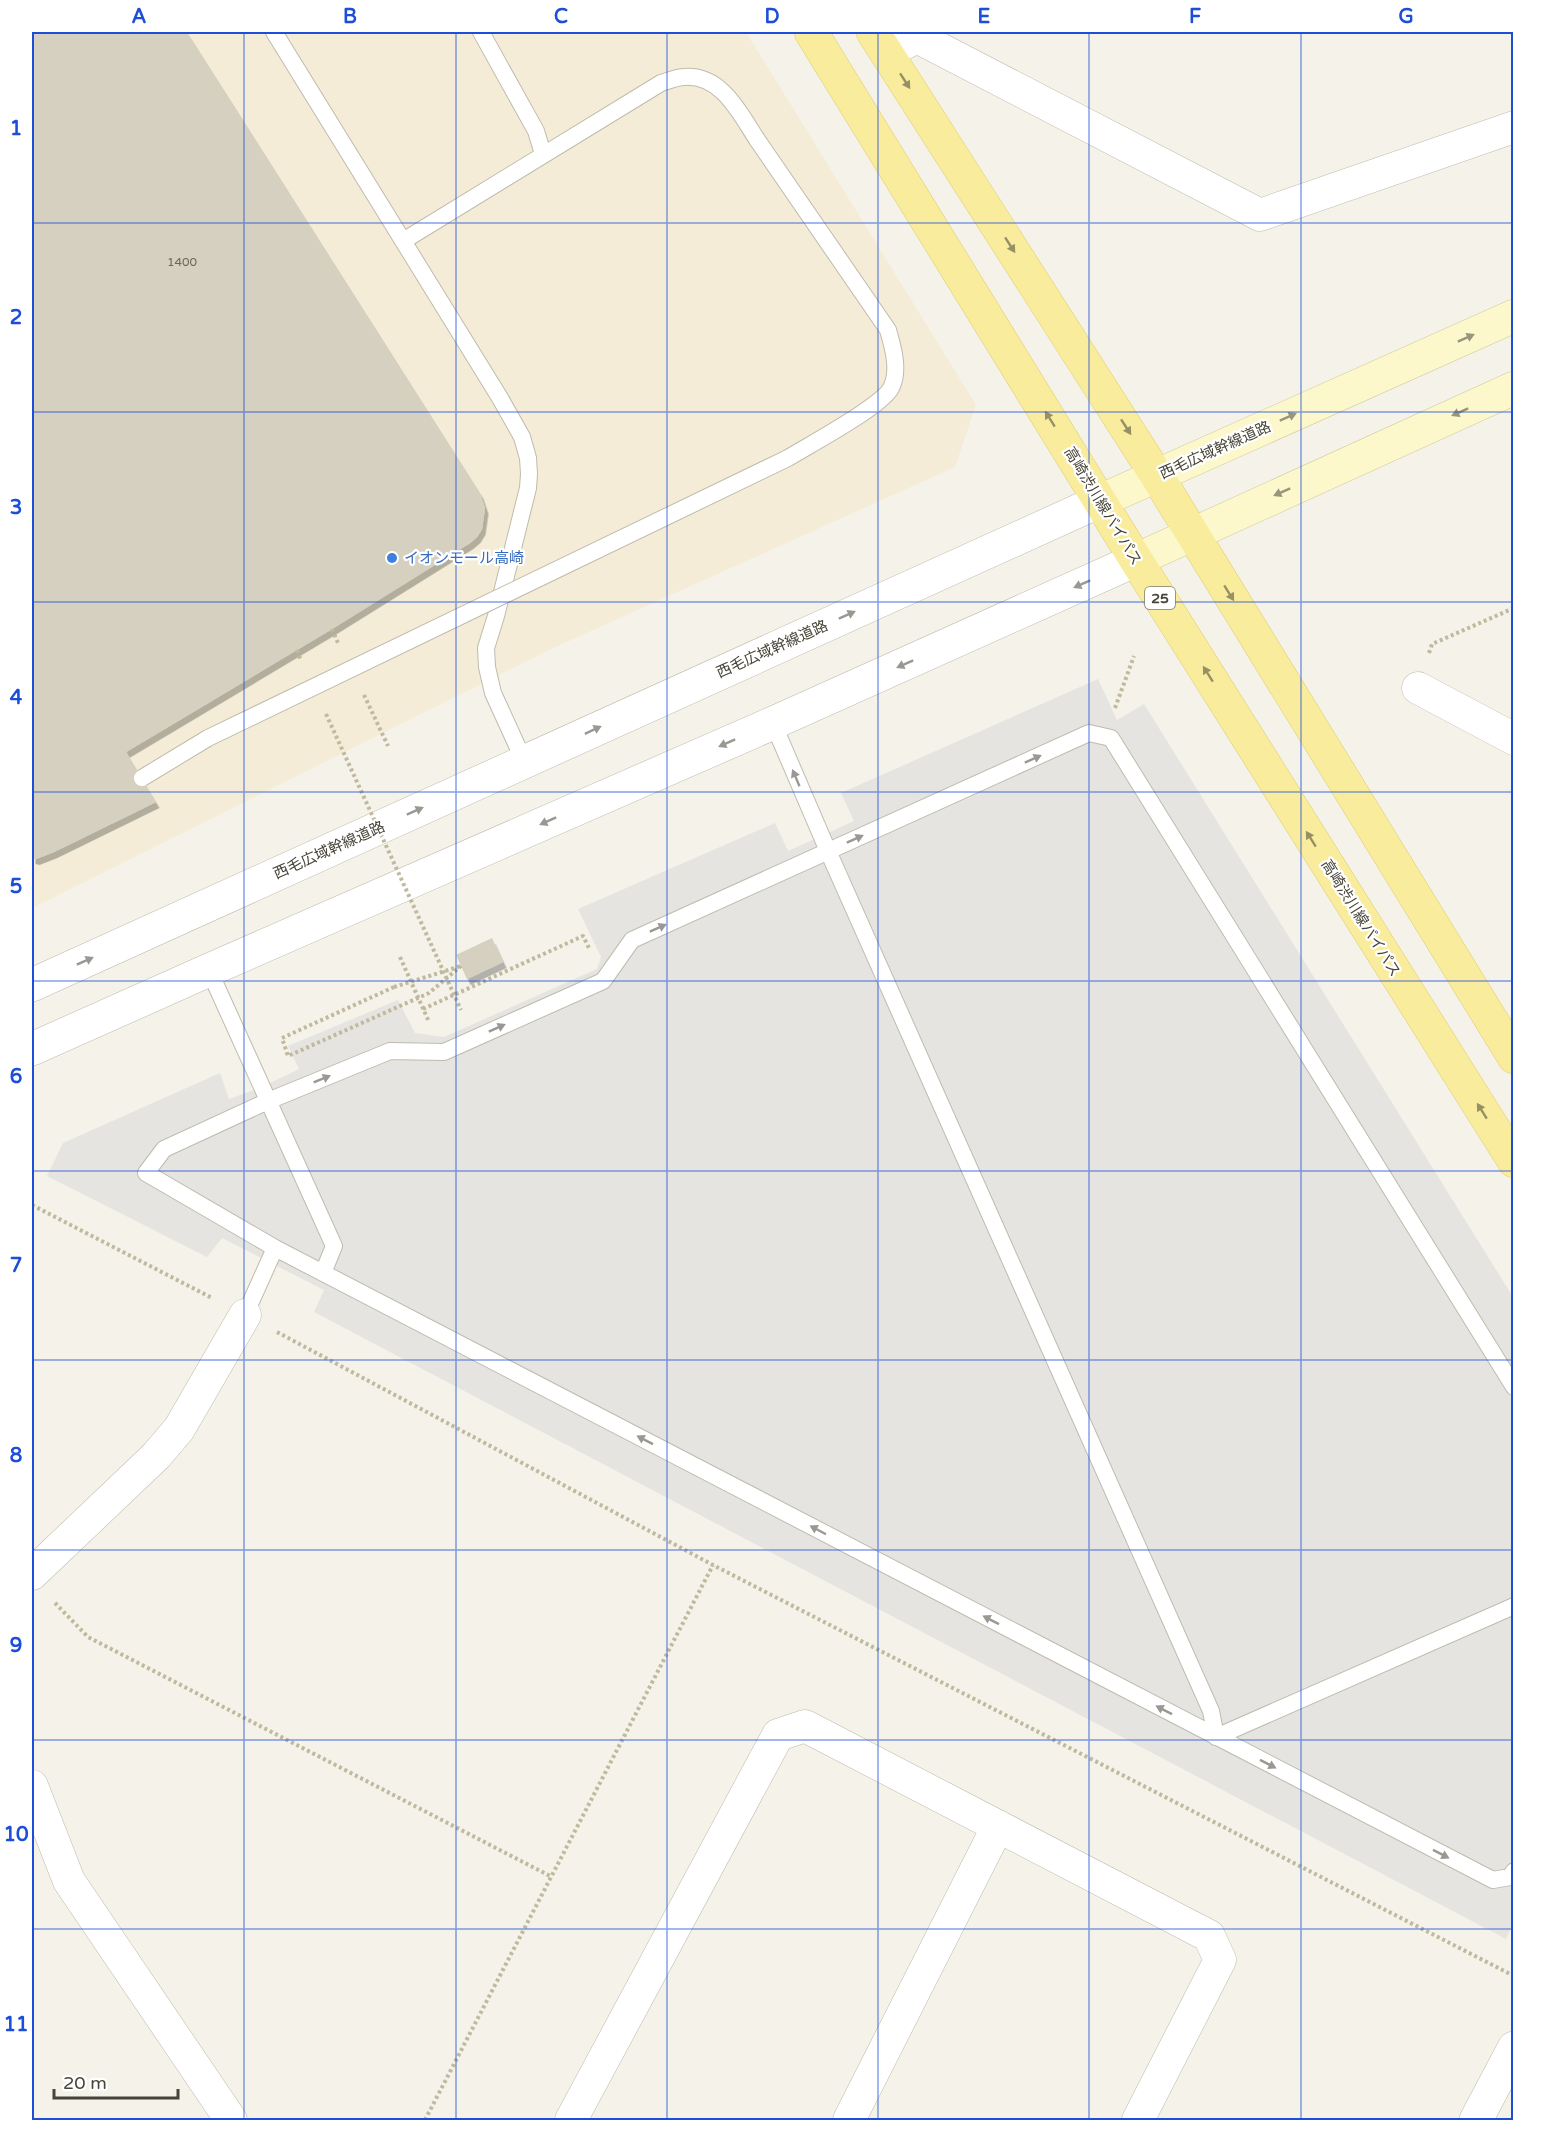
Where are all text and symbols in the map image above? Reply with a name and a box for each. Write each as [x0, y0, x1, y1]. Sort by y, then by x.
text: A [132, 5, 147, 29]
text: B [343, 5, 357, 29]
text: C [554, 5, 568, 29]
text: D [764, 5, 780, 29]
text: E [978, 5, 991, 29]
text: F [1189, 5, 1201, 29]
text: G [1398, 5, 1414, 29]
one-way arrow [899, 73, 910, 89]
text: 1 [10, 117, 22, 141]
one-way arrow [1004, 237, 1015, 253]
house number: 1400 [167, 255, 198, 269]
text: 2 [10, 306, 22, 330]
one-way arrow [1457, 332, 1475, 342]
one-way arrow [1452, 408, 1469, 417]
one-way arrow [1044, 411, 1055, 427]
one-way arrow [1279, 412, 1297, 422]
street label: 西毛広域幹線道路 [1157, 417, 1273, 483]
one-way arrow [1120, 419, 1131, 435]
street label: 高崎渋川線バイパス [1061, 444, 1145, 568]
one-way arrow [1273, 487, 1291, 497]
text: 3 [10, 496, 22, 520]
place label: イオンモール高崎 [404, 549, 524, 567]
marker: イオンモール高崎 [385, 551, 399, 565]
one-way arrow [1074, 579, 1091, 588]
one-way arrow [1224, 585, 1235, 601]
road number: 25 [1145, 587, 1175, 609]
one-way arrow [838, 610, 855, 619]
street label: 西毛広域幹線道路 [714, 616, 830, 682]
one-way arrow [895, 659, 913, 669]
one-way arrow [1202, 666, 1213, 682]
text: 4 [10, 686, 23, 710]
one-way arrow [584, 725, 602, 735]
one-way arrow [718, 739, 735, 748]
one-way arrow [1024, 754, 1041, 763]
one-way arrow [791, 769, 800, 787]
one-way arrow [407, 806, 424, 815]
street label: 西毛広域幹線道路 [271, 817, 387, 883]
one-way arrow [539, 817, 556, 826]
one-way arrow [1306, 831, 1317, 847]
one-way arrow [847, 834, 865, 844]
street label: 高崎渋川線バイパス [1318, 856, 1404, 980]
text: 5 [10, 875, 22, 899]
one-way arrow [650, 923, 667, 932]
one-way arrow [76, 956, 94, 966]
one-way arrow [489, 1023, 507, 1033]
text: 6 [10, 1065, 22, 1089]
one-way arrow [313, 1074, 331, 1083]
one-way arrow [1477, 1103, 1488, 1119]
text: 7 [10, 1254, 22, 1278]
one-way arrow [636, 1435, 653, 1445]
text: 8 [10, 1444, 22, 1468]
one-way arrow [809, 1525, 826, 1535]
one-way arrow [982, 1615, 999, 1625]
text: 9 [10, 1634, 22, 1658]
one-way arrow [1155, 1705, 1172, 1715]
one-way arrow [1259, 1759, 1276, 1769]
text: 10 [3, 1823, 29, 1847]
one-way arrow [1432, 1848, 1450, 1858]
text: 11 [3, 2013, 29, 2037]
scale bar [54, 2062, 178, 2100]
text: 20 m [63, 2072, 107, 2094]

